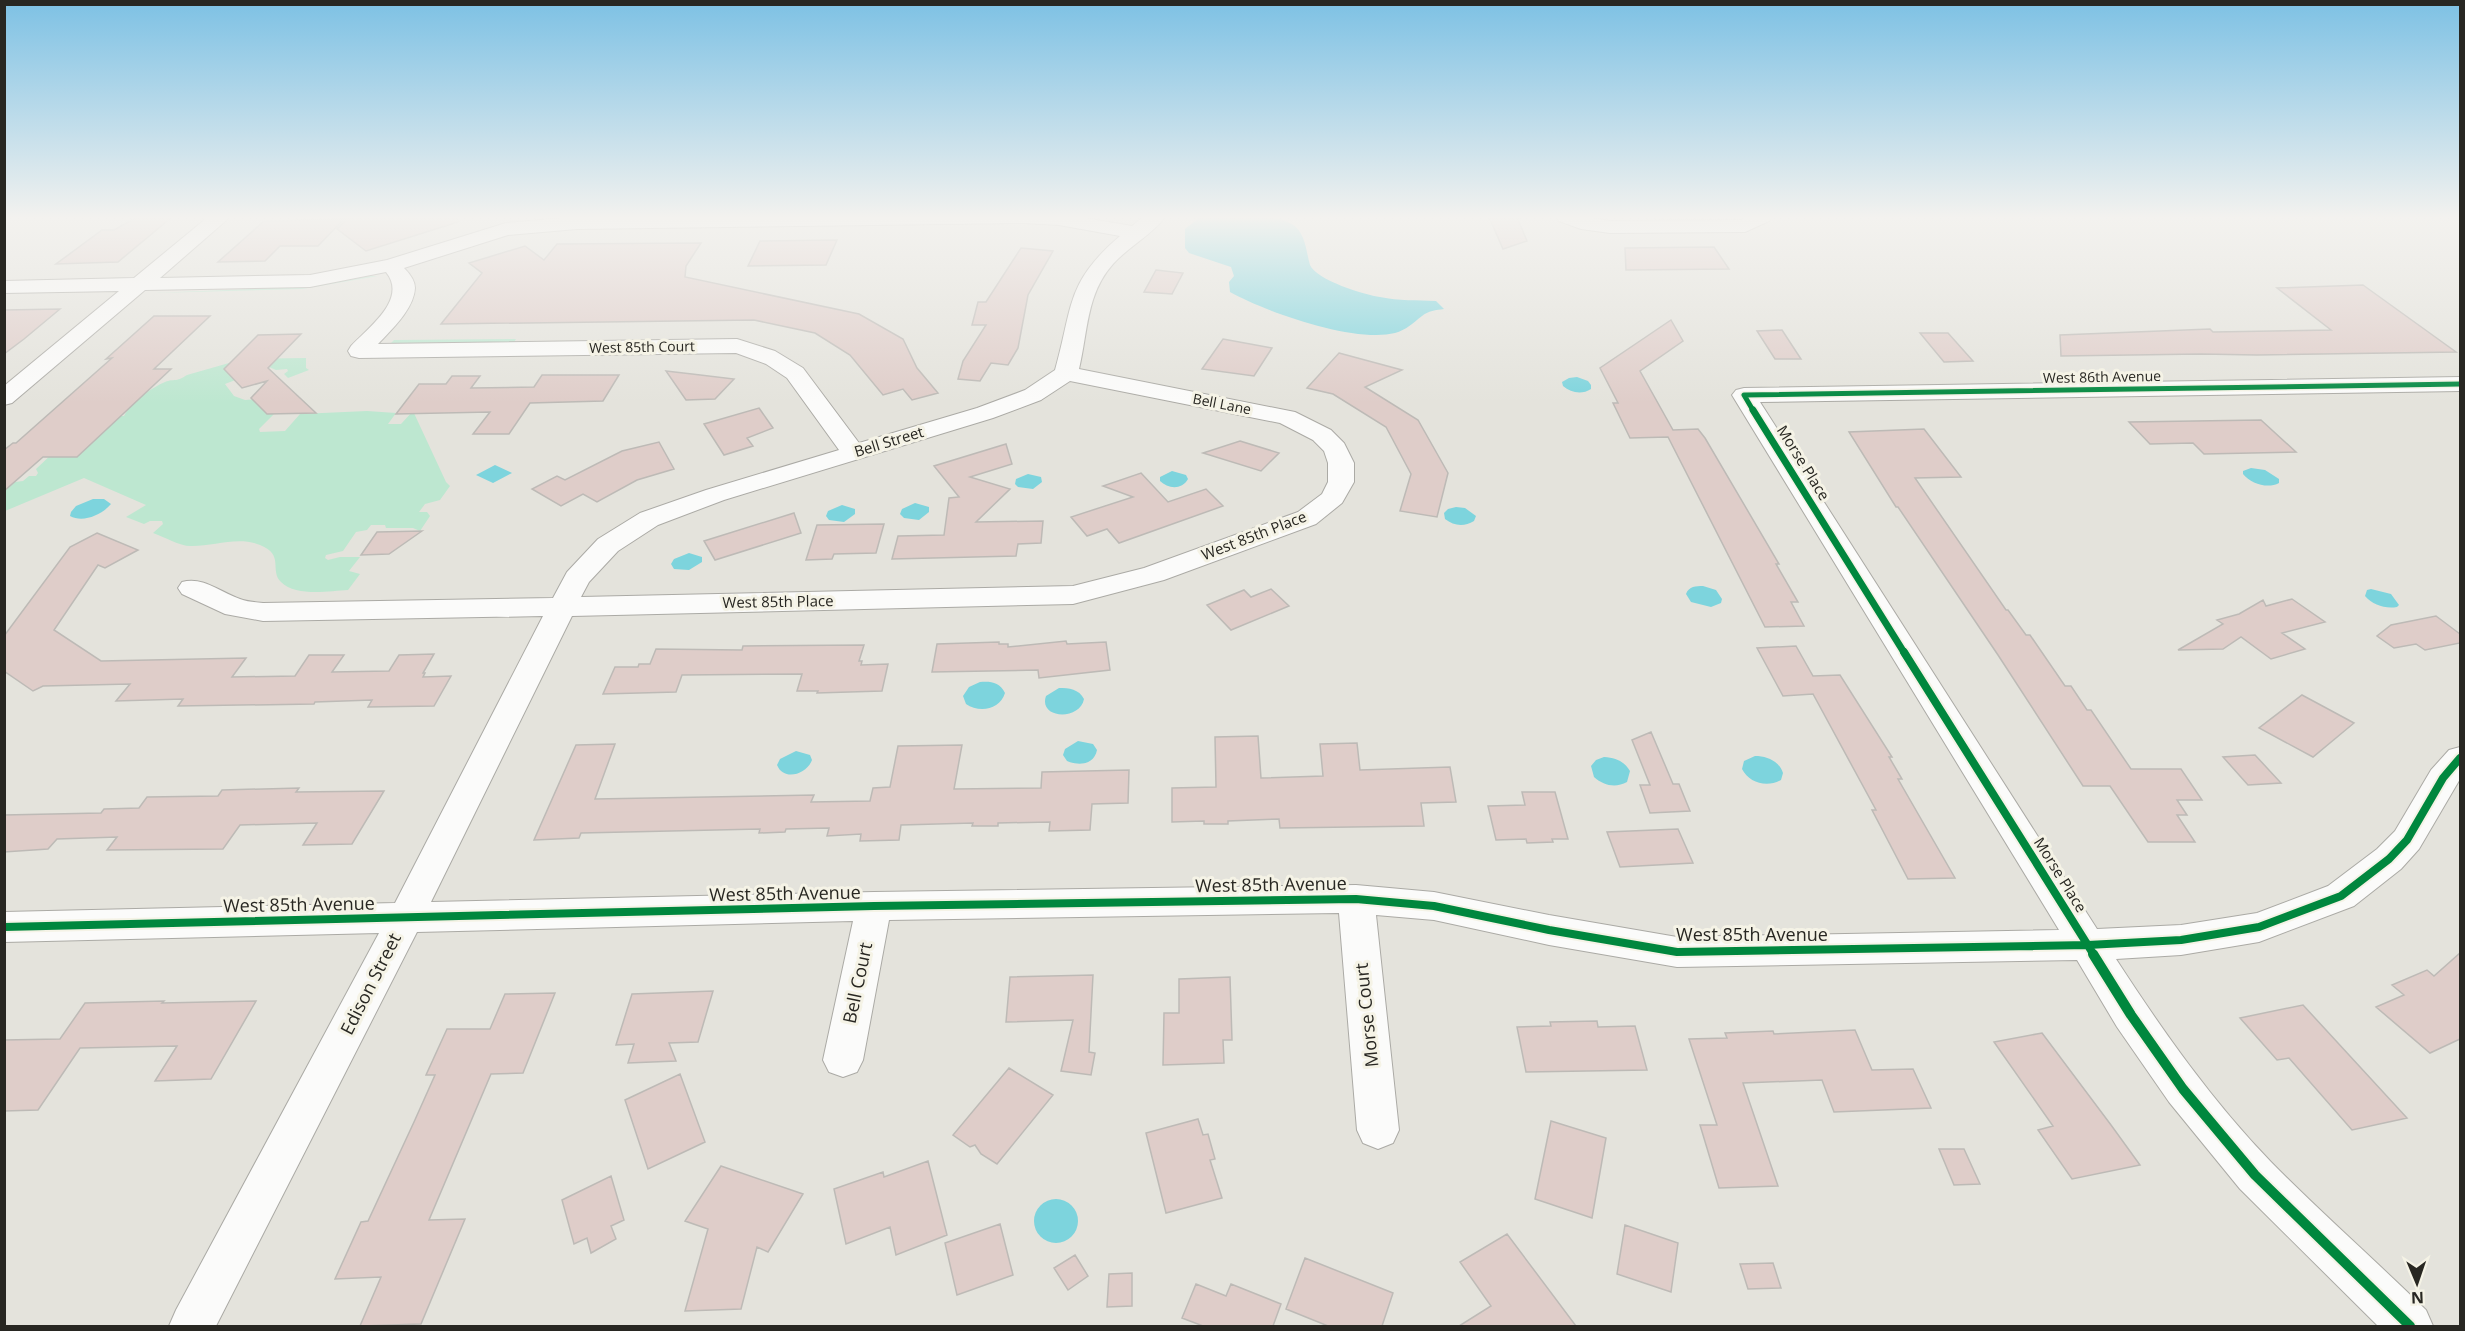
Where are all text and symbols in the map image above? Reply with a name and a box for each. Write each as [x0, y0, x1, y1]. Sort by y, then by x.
street label: West 85th Court [589, 336, 695, 357]
street label: West 86th Avenue [2043, 366, 2161, 387]
street label: Bell Lane [1191, 389, 1253, 419]
street label: Bell Street [852, 421, 926, 461]
street label: Morse Place [1773, 421, 1835, 504]
street label: West 85th Place [1198, 506, 1309, 564]
street label: West 85th Place [722, 590, 834, 612]
street label: Morse Place [2030, 833, 2092, 916]
street label: West 85th Avenue [1195, 871, 1347, 897]
street label: West 85th Avenue [709, 880, 861, 906]
street label: West 85th Avenue [223, 891, 375, 917]
street label: West 85th Avenue [1676, 922, 1828, 946]
street label: Edison Street [334, 929, 406, 1038]
street label: Bell Court [837, 940, 877, 1026]
street label: Morse Court [1349, 962, 1383, 1068]
north arrow [2387, 1253, 2447, 1313]
text: N [2411, 1287, 2424, 1309]

